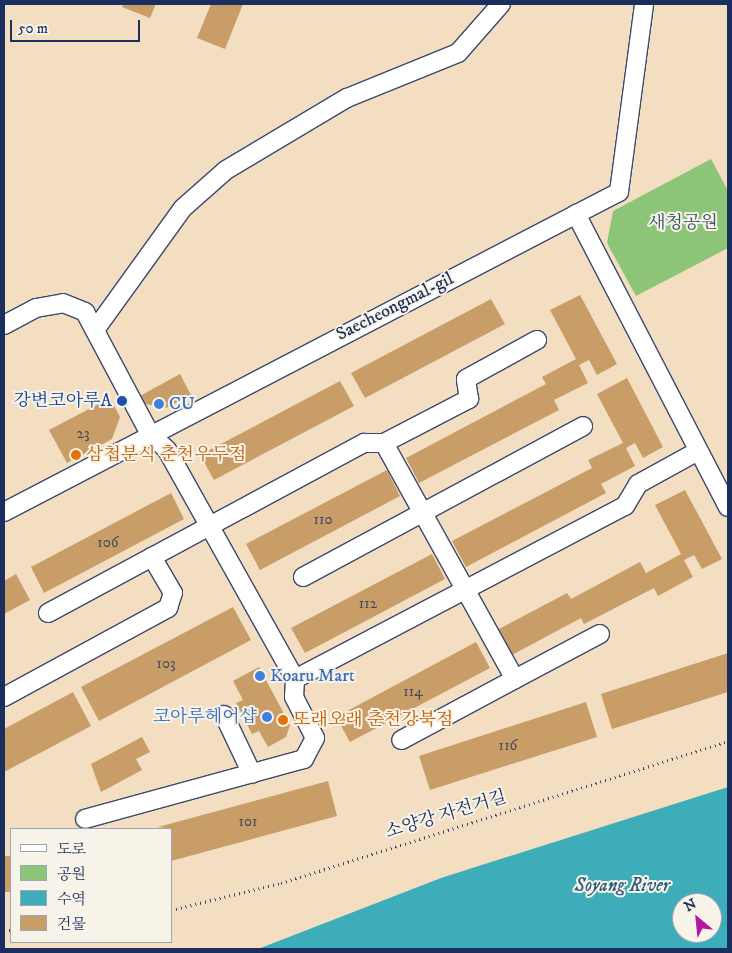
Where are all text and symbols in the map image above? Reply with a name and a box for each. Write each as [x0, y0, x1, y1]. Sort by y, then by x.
scale bar [12, 10, 142, 42]
text: 50 m [18, 19, 48, 38]
park label: 새청공원 [648, 212, 718, 234]
street label: Saecheongmal-gil [333, 268, 457, 346]
place label: 강변코아루A [14, 390, 112, 412]
place label: CU [169, 393, 195, 415]
marker: 강변코아루A [116, 395, 128, 407]
marker: CU [153, 398, 165, 410]
house number: 23 [77, 425, 89, 443]
place label: 삼첩분식 춘천우두점 [86, 444, 246, 466]
marker: 삼첩분식 춘천우두점 [70, 449, 82, 461]
house number: 110 [313, 511, 333, 529]
house number: 106 [97, 534, 119, 552]
house number: 112 [359, 595, 377, 613]
house number: 103 [156, 655, 176, 673]
place label: Koaru Mart [270, 665, 355, 687]
marker: Koaru Mart [254, 670, 266, 682]
house number: 114 [403, 683, 423, 701]
place label: 코아루헤어샵 [153, 706, 257, 728]
place label: 또래오래 춘천강북점 [293, 709, 453, 731]
marker: 코아루헤어샵 [261, 711, 273, 723]
marker: 또래오래 춘천강북점 [277, 714, 289, 726]
house number: 116 [499, 737, 517, 755]
street label: 소양강 자전거길 [383, 786, 509, 844]
house number: 101 [239, 813, 257, 831]
legend [10, 828, 172, 943]
text: 도로 [57, 840, 86, 859]
text: 공원 [57, 865, 86, 884]
water label: Soyang River [575, 875, 669, 897]
text: 수역 [57, 890, 86, 909]
north arrow [672, 893, 722, 943]
text: N [681, 895, 700, 916]
text: 건물 [57, 915, 86, 934]

